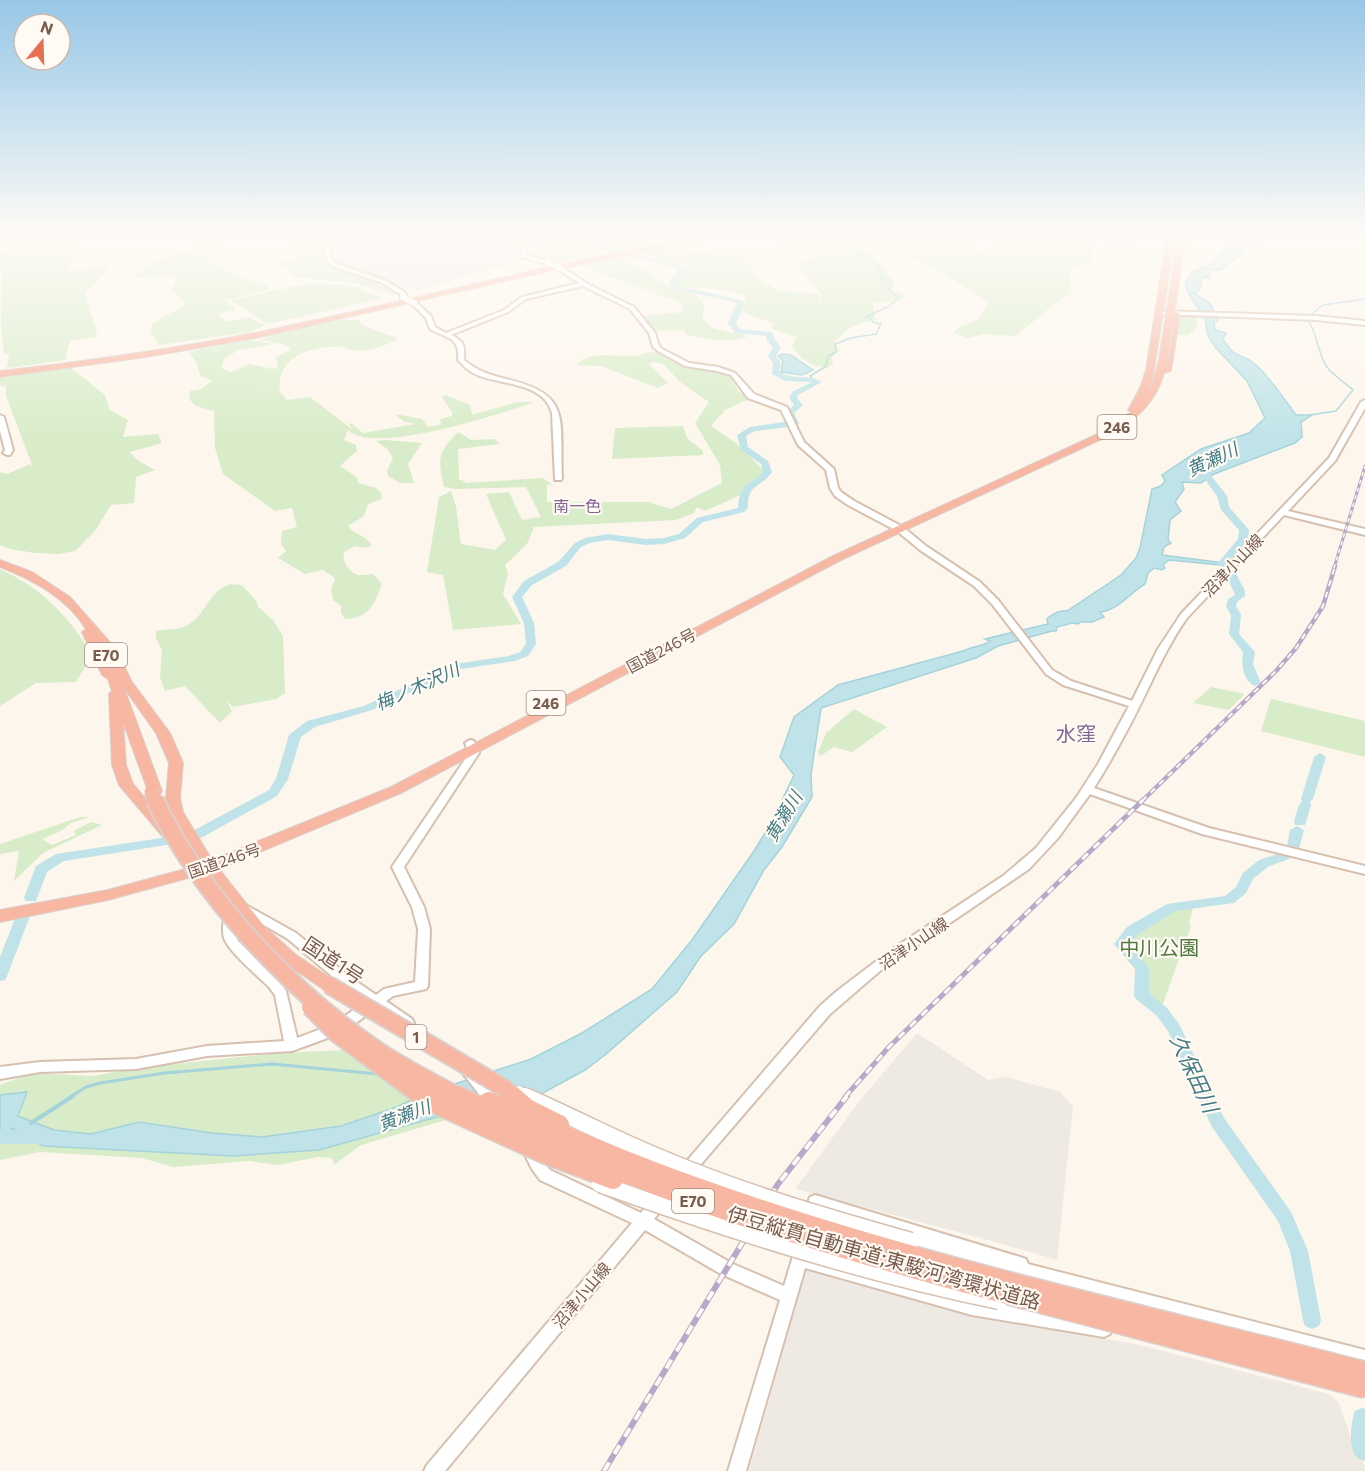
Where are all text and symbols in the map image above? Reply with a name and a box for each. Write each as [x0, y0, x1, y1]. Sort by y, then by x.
north arrow [12, 12, 72, 72]
text: N [38, 16, 56, 38]
road number: 246 [1098, 415, 1136, 439]
water label: 黄瀬川 [1183, 437, 1243, 480]
district label: 南一色 [553, 496, 601, 515]
street label: 沼津小山線 [1197, 530, 1267, 600]
street label: 国道246号 [623, 624, 699, 676]
road number: E70 [85, 643, 127, 667]
water label: 梅ノ木沢川 [371, 657, 464, 714]
road number: 246 [526, 691, 566, 715]
district label: 水窪 [1056, 721, 1096, 745]
water label: 黄瀬川 [760, 785, 807, 845]
street label: 国道246号 [185, 839, 263, 881]
street label: 沼津小山線 [875, 913, 951, 973]
street label: 国道1号 [299, 931, 369, 989]
park label: 中川公園 [1119, 935, 1199, 959]
road number: 1 [406, 1025, 426, 1049]
water label: 久保田川 [1166, 1030, 1225, 1118]
water label: 黄瀬川 [375, 1094, 435, 1135]
road number: E70 [672, 1189, 714, 1213]
street label: 伊豆縦貫自動車道;東駿河湾環状道路 [725, 1201, 1043, 1313]
street label: 沼津小山線 [548, 1258, 614, 1332]

